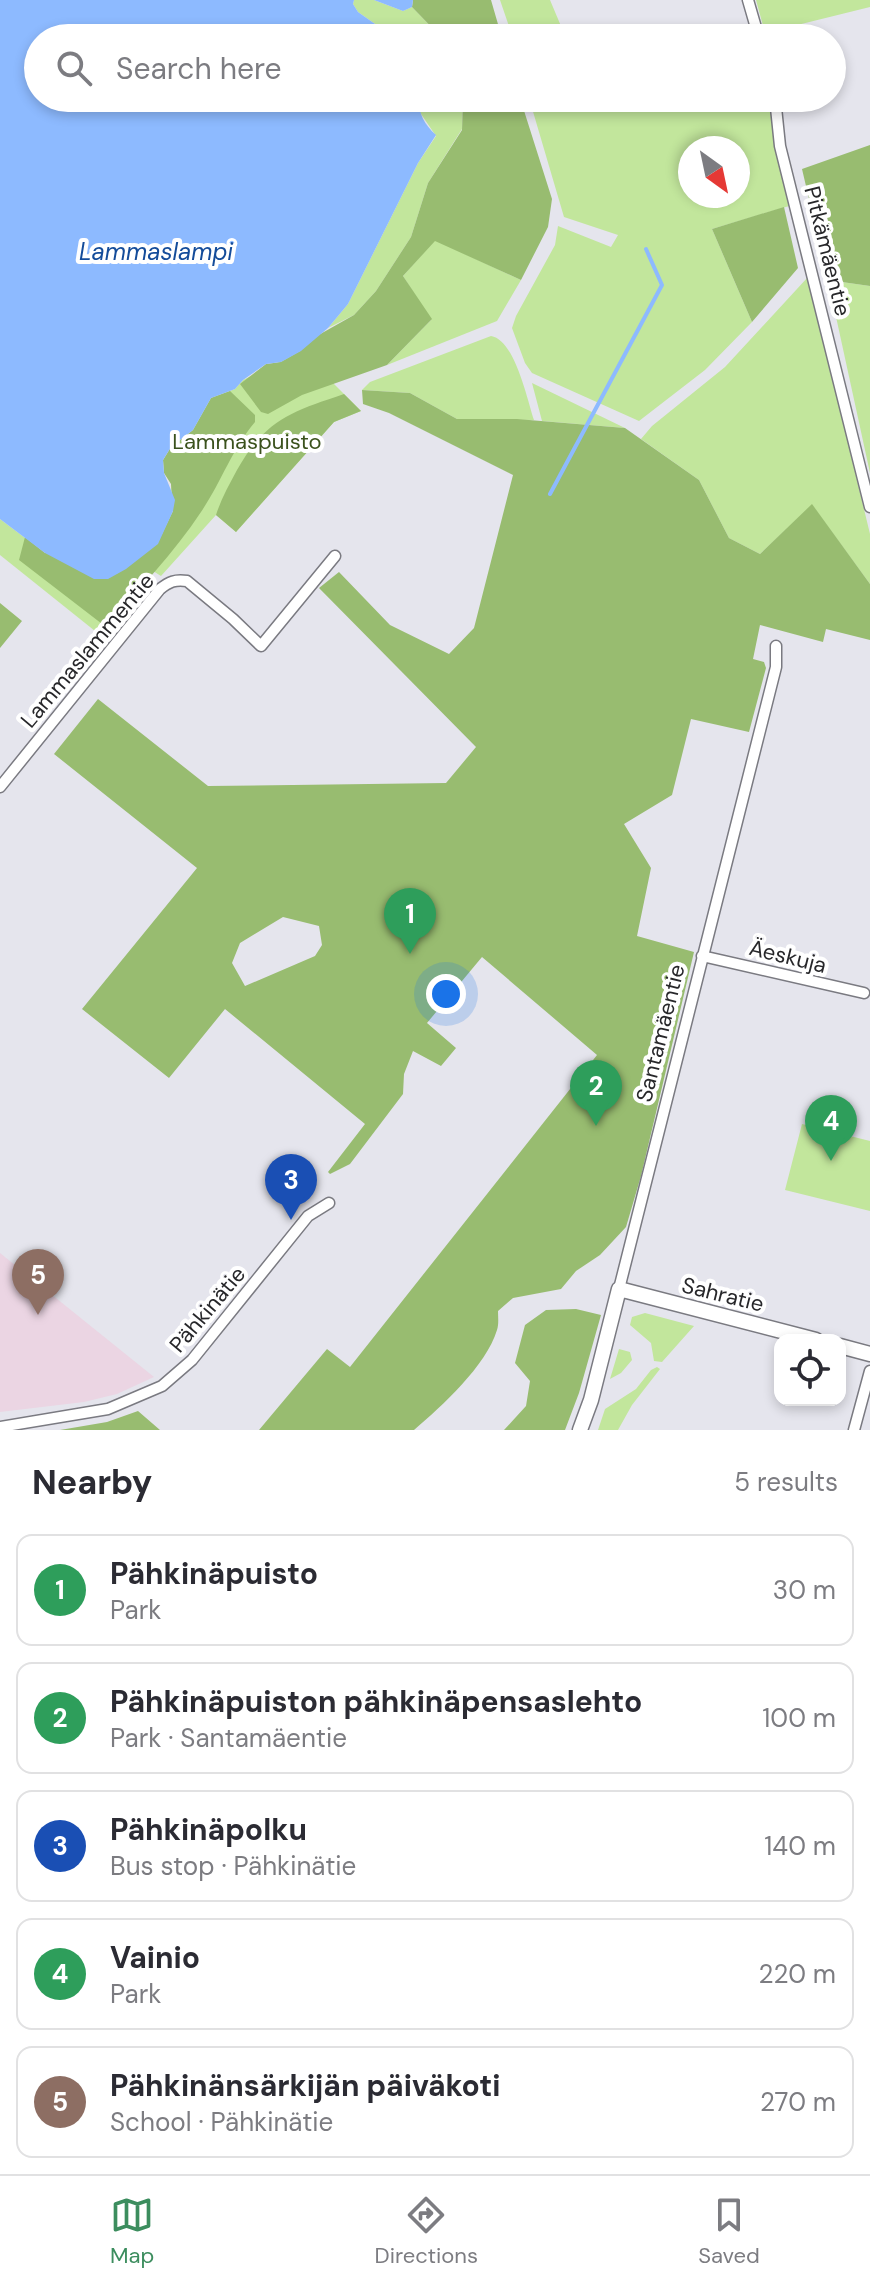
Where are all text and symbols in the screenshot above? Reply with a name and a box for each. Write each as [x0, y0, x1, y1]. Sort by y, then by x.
search box [24, 24, 846, 112]
icon: search [52, 46, 96, 90]
text: Search here [116, 49, 282, 88]
north arrow [678, 136, 750, 208]
street label: Pitkämäentie [797, 183, 858, 319]
water label: Lammaslampi [79, 236, 234, 267]
park label: Lammaspuisto [172, 427, 322, 456]
street label: Lammaslammentie [14, 567, 161, 734]
pin: 1 [384, 888, 436, 954]
street label: Äeskuja [746, 933, 830, 980]
street label: Santamäentie [629, 961, 692, 1105]
your location [426, 974, 466, 1014]
pin: 2 [570, 1060, 622, 1126]
pin: 4 [805, 1095, 857, 1161]
pin: 3 [265, 1154, 317, 1220]
pin: 5 [12, 1249, 64, 1315]
street label: Pähkinätie [163, 1260, 252, 1358]
street label: Sahratie [679, 1270, 767, 1319]
map controls [774, 1334, 846, 1406]
button: locate [774, 1334, 846, 1406]
text: Nearby [32, 1460, 152, 1505]
text: 5 results [734, 1465, 838, 1499]
text: Pähkinäpuisto [110, 1554, 318, 1593]
text: 1 [55, 1573, 65, 1607]
text: 30 m [773, 1573, 836, 1607]
text: Park [110, 1593, 161, 1627]
text: Pähkinäpuiston pähkinäpensaslehto [110, 1682, 642, 1721]
text: 2 [52, 1701, 68, 1735]
text: 100 m [762, 1701, 836, 1735]
text: Park · Santamäentie [110, 1721, 347, 1755]
text: Pähkinäpolku [110, 1810, 307, 1849]
text: 3 [52, 1829, 68, 1863]
text: 140 m [764, 1829, 836, 1863]
text: Bus stop · Pähkinätie [110, 1849, 356, 1883]
text: Vainio [110, 1938, 200, 1977]
text: 4 [52, 1957, 68, 1991]
text: 220 m [758, 1957, 836, 1991]
text: Park [110, 1977, 161, 2011]
text: Pähkinänsärkijän päiväkoti [110, 2066, 501, 2105]
text: 5 [52, 2085, 68, 2119]
text: 270 m [760, 2085, 836, 2119]
text: School · Pähkinätie [110, 2105, 333, 2139]
tab: Map [110, 2193, 154, 2270]
tab: Directions [375, 2193, 478, 2270]
tab: Saved [698, 2193, 760, 2270]

